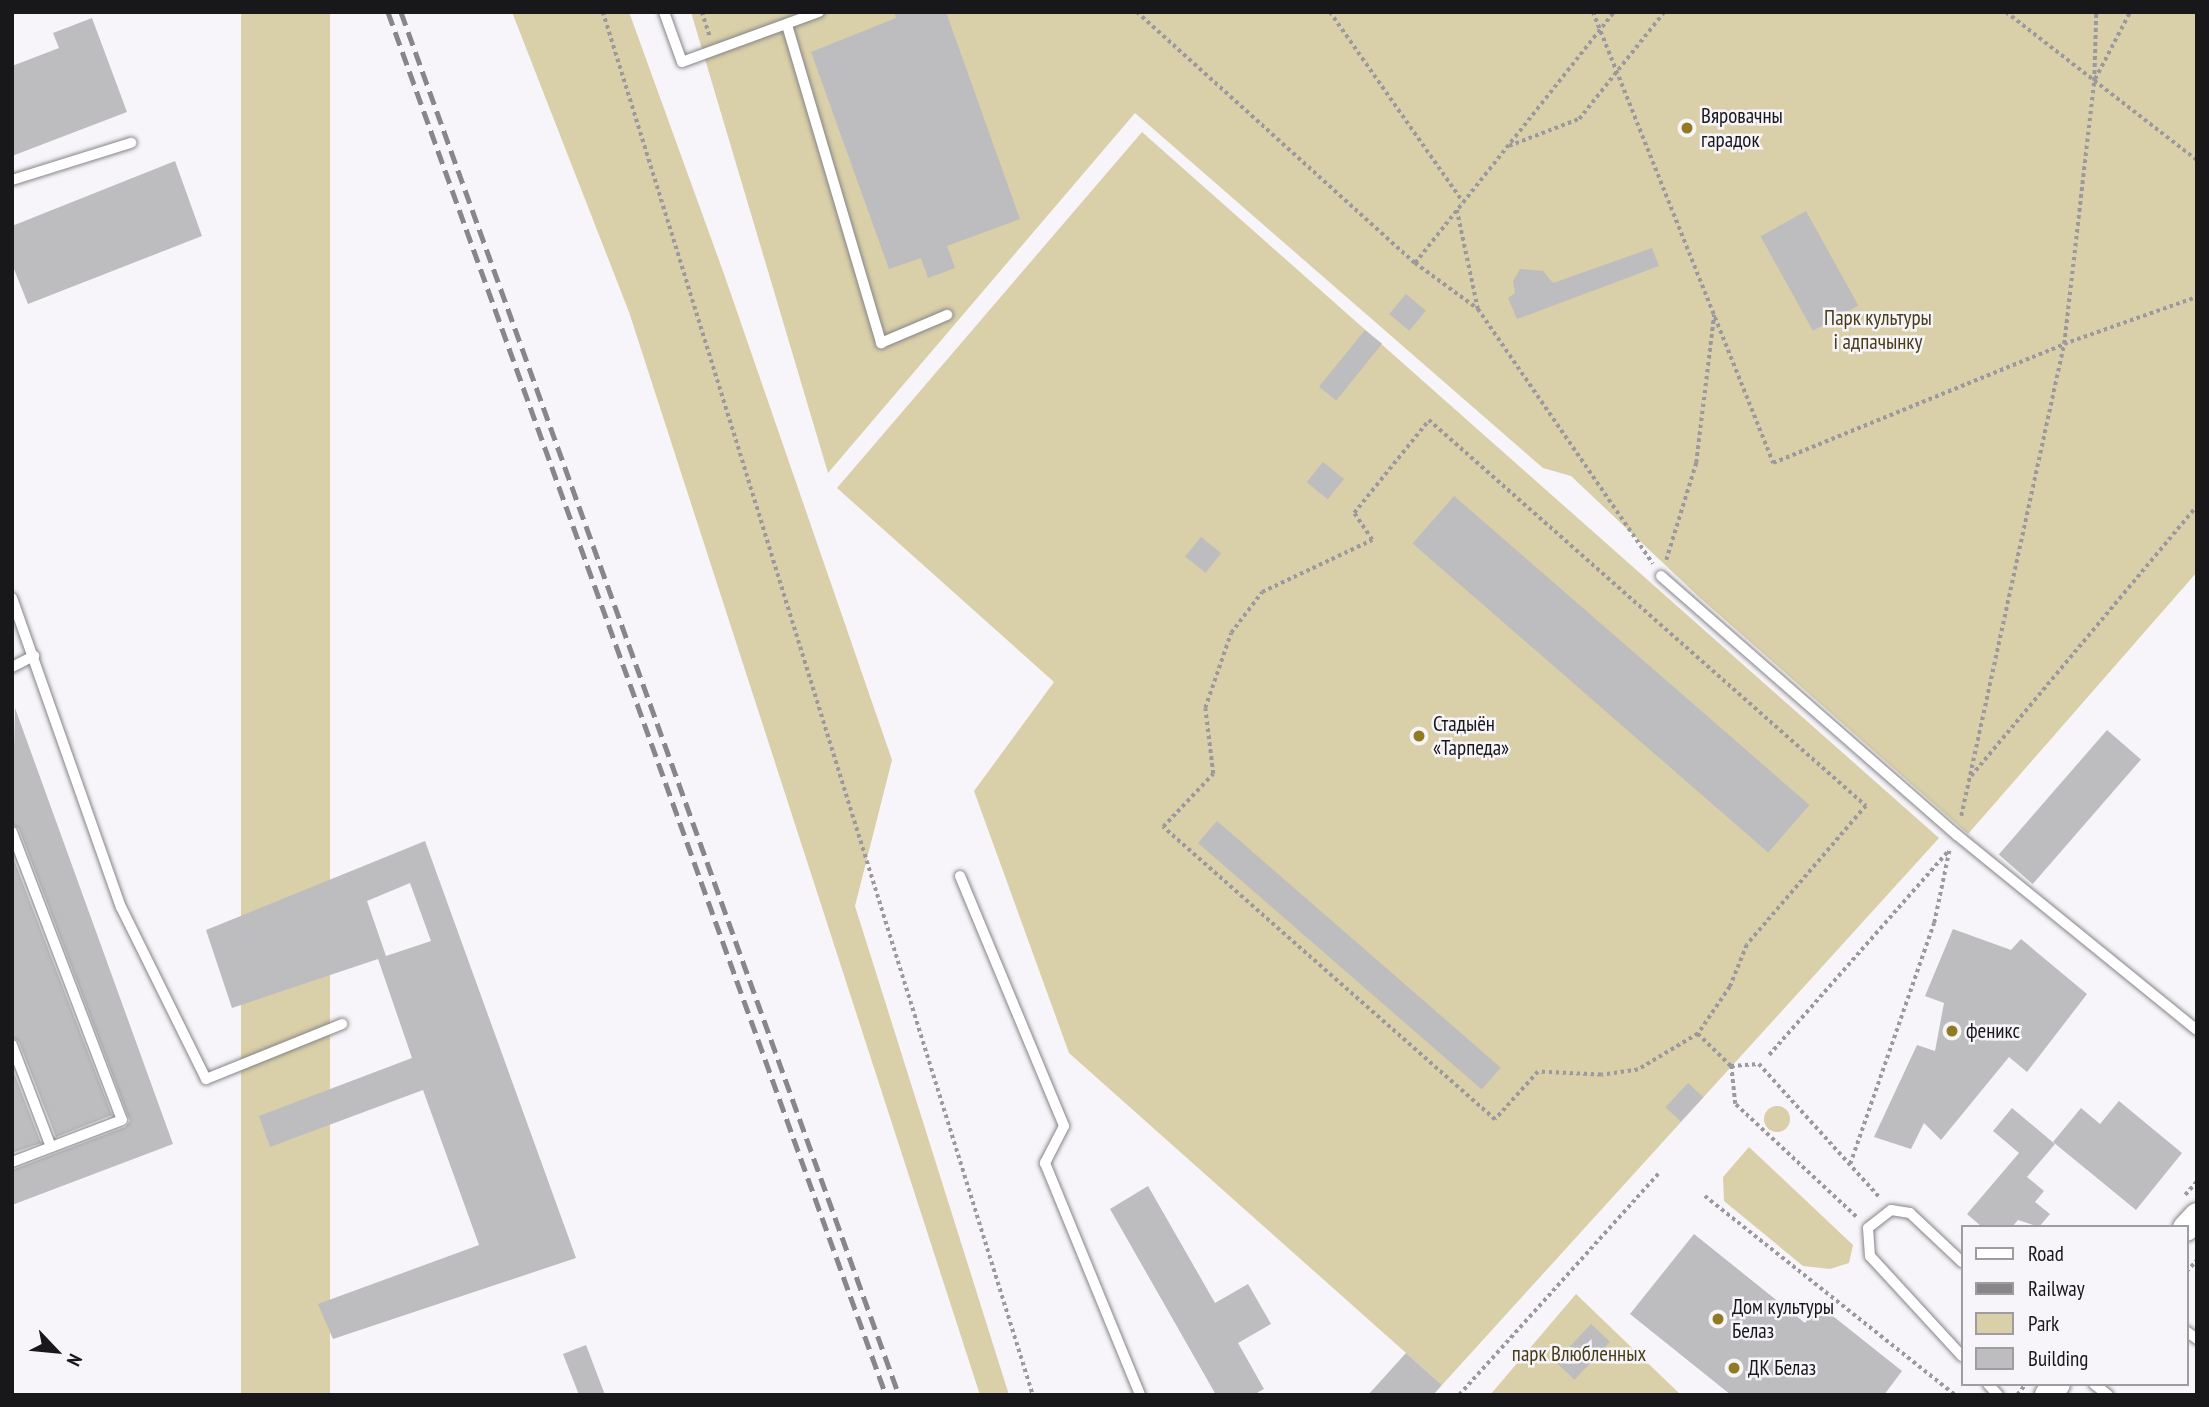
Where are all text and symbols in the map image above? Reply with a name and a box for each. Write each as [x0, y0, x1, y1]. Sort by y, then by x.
place label: Вяровачны гарадок [1701, 103, 1783, 153]
marker: Вяровачны гарадок [1679, 120, 1695, 136]
park label: Парк культуры і адпачынку [1824, 305, 1932, 355]
place label: Стадыён «Тарпеда» [1433, 711, 1509, 761]
marker: Стадыён «Тарпеда» [1411, 728, 1427, 744]
place label: феникс [1966, 1018, 2020, 1044]
marker: феникс [1944, 1023, 1960, 1039]
legend [1960, 1225, 2188, 1386]
text: Road [2028, 1240, 2064, 1267]
text: Railway [2028, 1275, 2085, 1302]
place label: Дом культуры Белаз [1732, 1294, 1834, 1344]
text: Park [2028, 1310, 2059, 1337]
marker: Дом культуры Белаз [1710, 1311, 1726, 1327]
north arrow [21, 1316, 91, 1386]
park label: парк Влюбленных [1512, 1341, 1646, 1367]
text: Building [2028, 1345, 2088, 1372]
text: N [62, 1350, 88, 1370]
place label: ДК Белаз [1748, 1355, 1816, 1381]
marker: ДК Белаз [1726, 1360, 1742, 1376]

